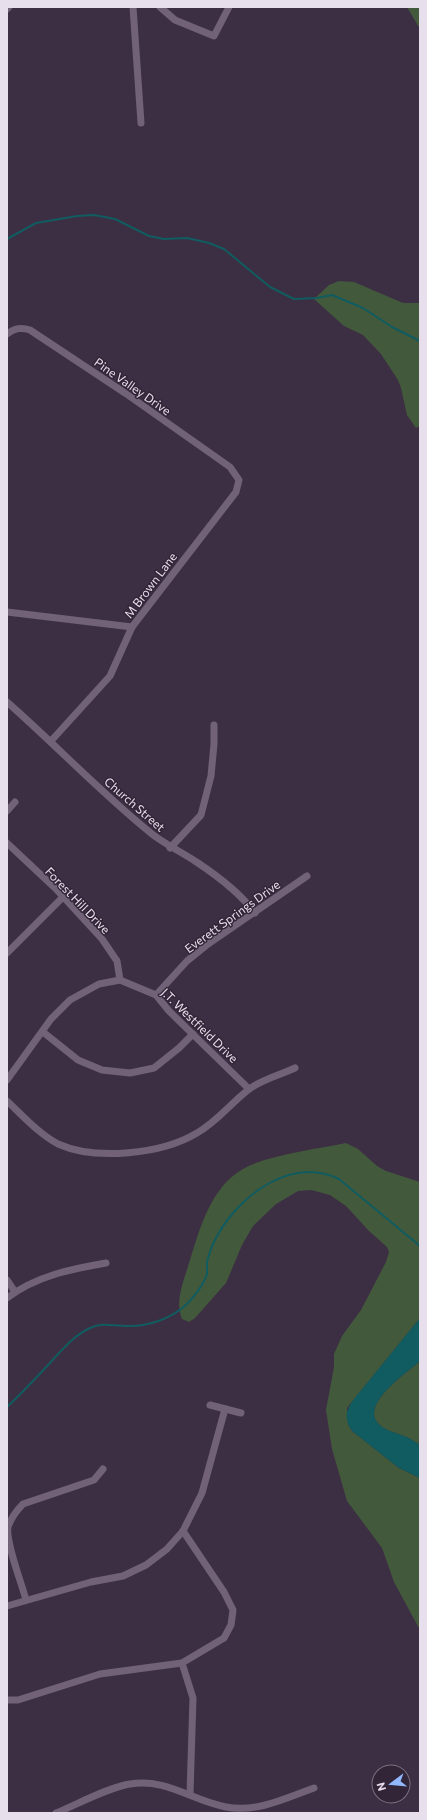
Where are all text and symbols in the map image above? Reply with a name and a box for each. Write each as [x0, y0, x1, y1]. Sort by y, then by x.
street label: Pine Valley Drive [92, 355, 174, 417]
street label: M Brown Lane [121, 550, 179, 620]
street label: Church Street [102, 774, 168, 834]
street label: Forest Hill Drive [43, 864, 113, 936]
street label: Everett Springs Drive [182, 877, 282, 955]
street label: J.T. Westfield Drive [158, 985, 241, 1066]
north arrow [371, 1764, 411, 1804]
text: N [374, 1781, 388, 1793]

